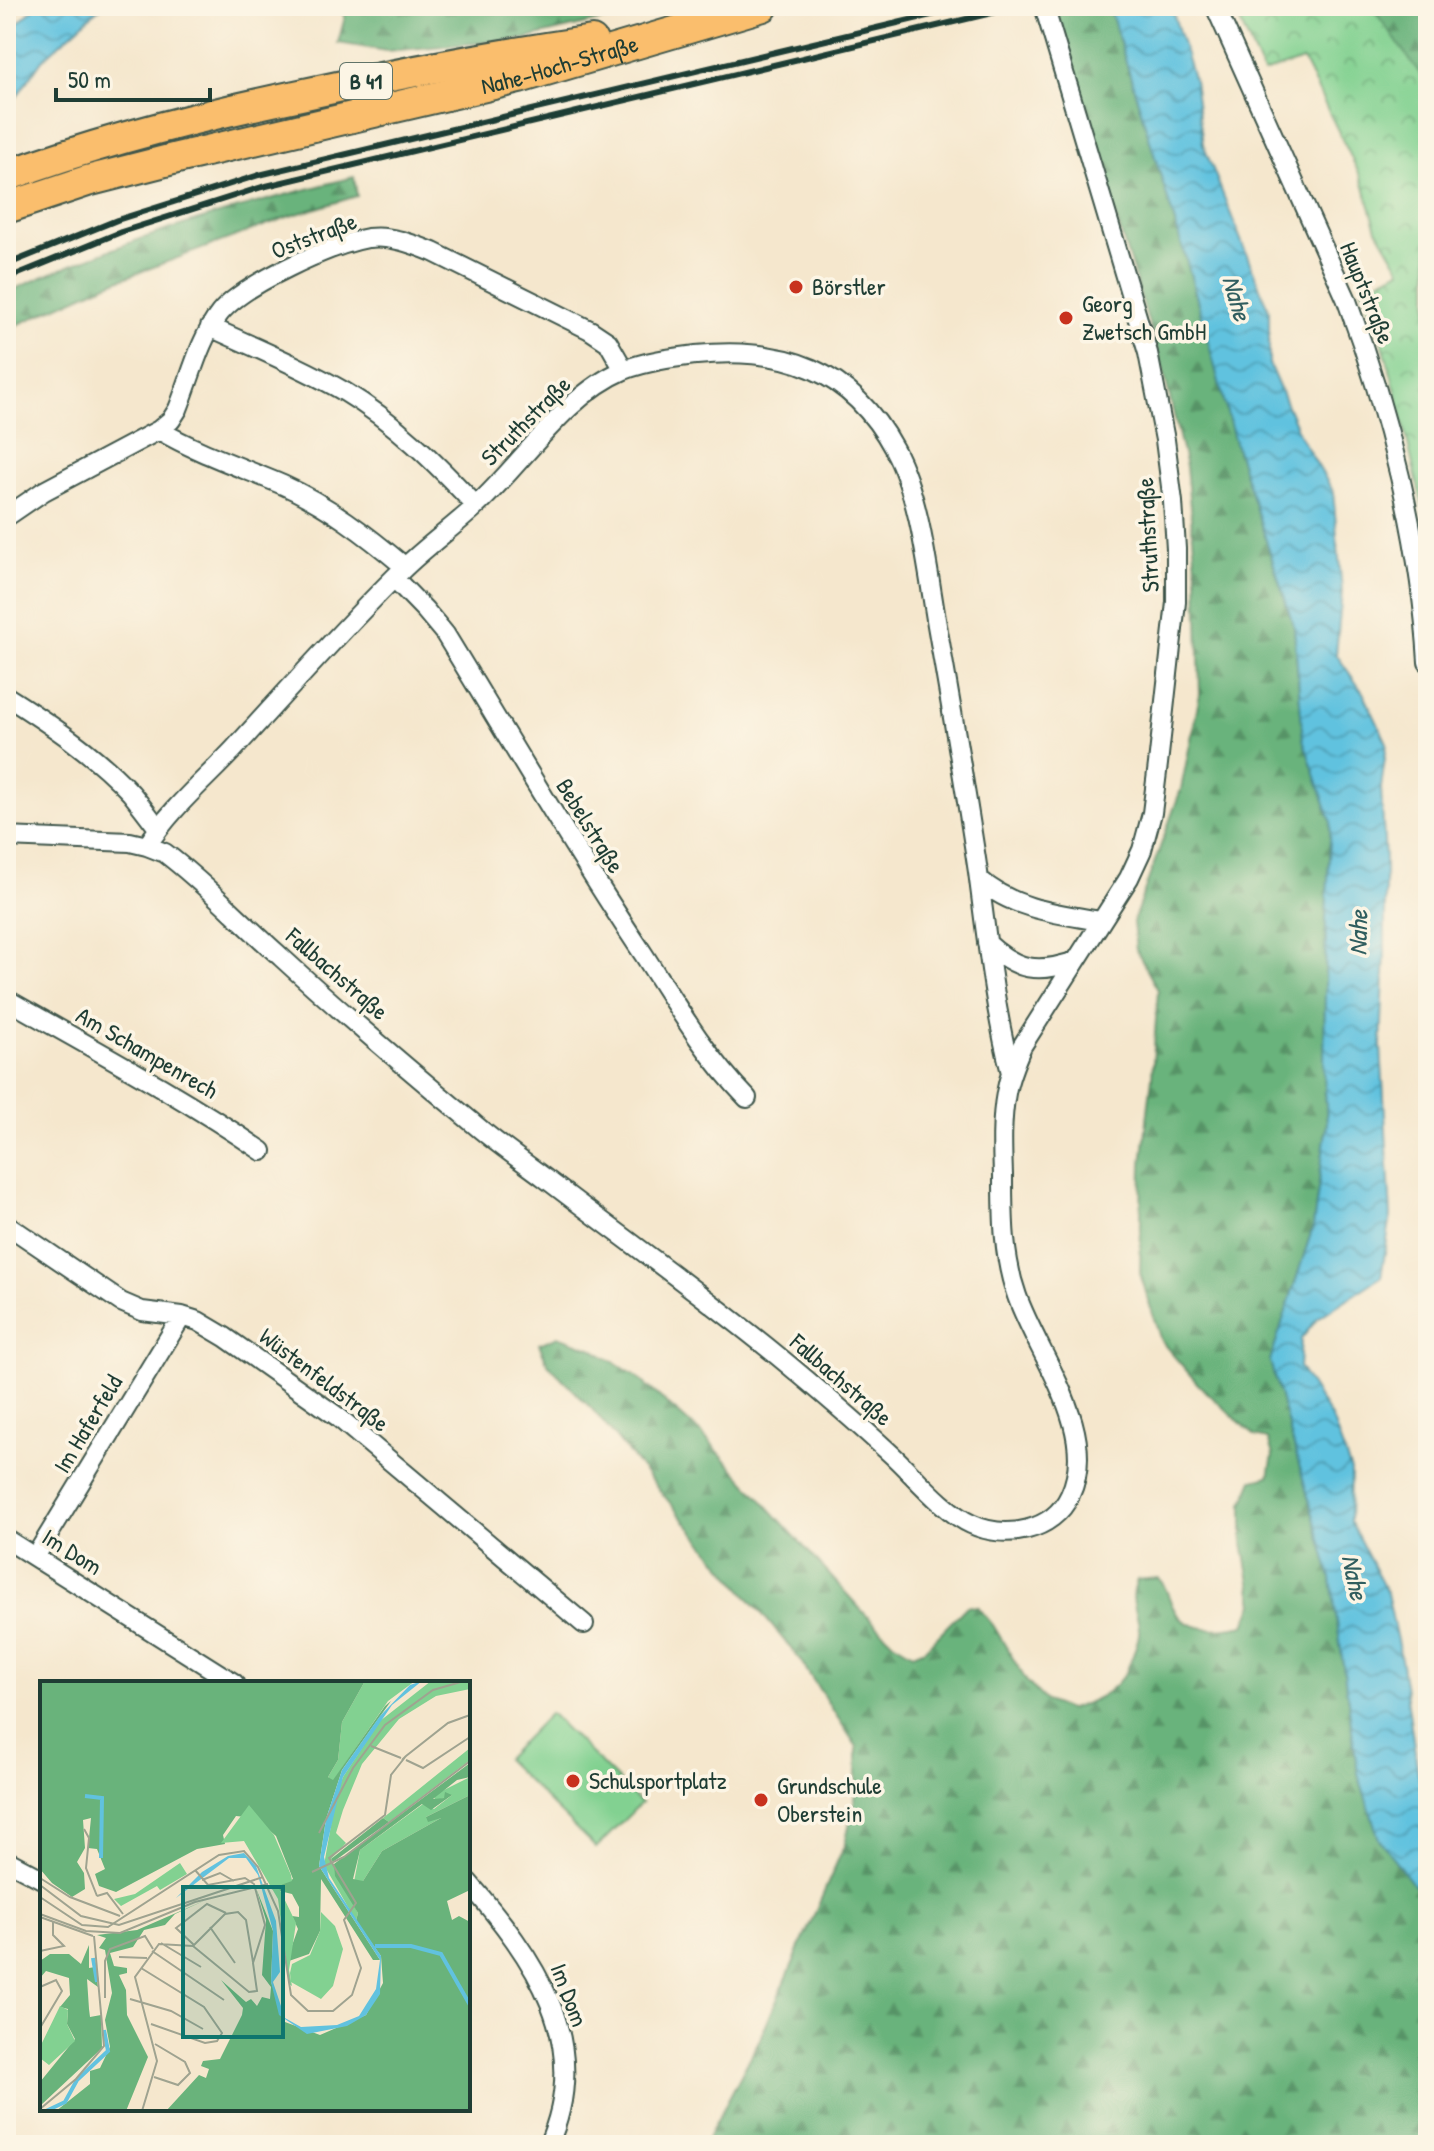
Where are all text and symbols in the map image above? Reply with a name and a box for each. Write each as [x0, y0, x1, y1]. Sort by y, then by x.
street label: Nahe-Hoch-Straße [478, 27, 642, 101]
scale bar [56, 52, 210, 102]
text: 50 m [68, 63, 111, 95]
road number: B 41 [340, 63, 392, 99]
street label: Oststraße [266, 204, 361, 266]
street label: Hauptstraße [1333, 237, 1403, 349]
place label: Börstler [812, 270, 886, 302]
water label: Nahe [1214, 271, 1261, 326]
marker: Börstler [787, 278, 805, 296]
place label: Georg Zwetsch GmbH [1082, 287, 1206, 347]
marker: Georg Zwetsch GmbH [1057, 309, 1075, 327]
street label: Struthstraße [473, 368, 578, 472]
street label: Struthstraße [1128, 476, 1166, 593]
street label: Bebelstraße [549, 772, 633, 879]
water label: Nahe [1340, 908, 1375, 956]
street label: Fallbachstraße [279, 919, 396, 1027]
street label: Am Schampenrech [71, 999, 224, 1106]
street label: Wüstenfeldstraße [253, 1320, 396, 1439]
street label: Fallbachstraße [783, 1325, 900, 1433]
street label: Im Haferfeld [45, 1368, 129, 1479]
street label: Im Dom [37, 1520, 109, 1582]
water label: Nahe [1334, 1551, 1378, 1604]
inset map [40, 1681, 470, 2111]
place label: Schulsportplatz [589, 1764, 727, 1796]
place label: Grundschule Oberstein [777, 1769, 882, 1829]
marker: Schulsportplatz [564, 1772, 582, 1790]
marker: Grundschule Oberstein [752, 1791, 770, 1809]
street label: Im Dom [543, 1959, 596, 2031]

